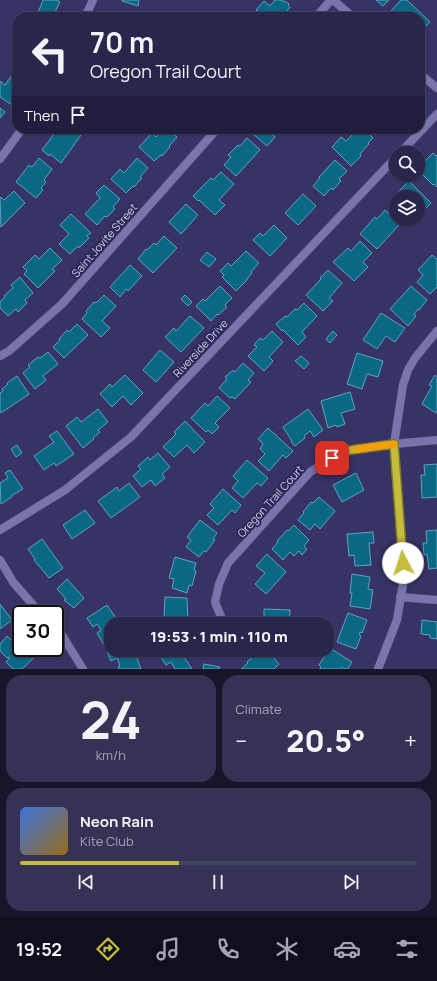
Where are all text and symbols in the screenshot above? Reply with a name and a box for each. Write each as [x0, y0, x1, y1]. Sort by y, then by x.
text: 70 m [90, 23, 154, 61]
icon: left [24, 28, 76, 80]
text: Oregon Trail Court [90, 59, 241, 83]
icon: arrive [67, 104, 89, 126]
text: Then [24, 105, 59, 126]
map controls [389, 146, 425, 226]
button: search [389, 146, 425, 182]
button: layers [389, 190, 425, 226]
street label: Saint Jovite Street [68, 200, 140, 280]
street label: Riverside Drive [169, 315, 231, 380]
pin [315, 441, 349, 475]
icon: arrive [321, 447, 343, 469]
street label: Oregon Trail Court [233, 462, 307, 540]
position arrow [382, 542, 424, 584]
speed limit sign: 30 [12, 605, 64, 657]
text: 19:53 · 1 min · 110 m [150, 626, 288, 647]
text: 24 [80, 684, 142, 755]
text: Climate [236, 700, 282, 718]
text: 20.5° [286, 720, 365, 761]
text: − [236, 726, 247, 756]
text: + [404, 726, 417, 756]
text: km/h [96, 746, 126, 764]
text: Neon Rain [80, 811, 154, 832]
text: Kite Club [80, 832, 134, 850]
icon: previous [75, 871, 97, 893]
icon: pause [207, 871, 229, 893]
icon: next [340, 871, 362, 893]
icon: directions [94, 935, 122, 963]
icon: music [154, 935, 182, 963]
icon: phone [214, 935, 242, 963]
icon: climate [273, 935, 301, 963]
icon: car [333, 935, 361, 963]
icon: filters [393, 935, 421, 963]
text: 19:52 [16, 937, 62, 961]

